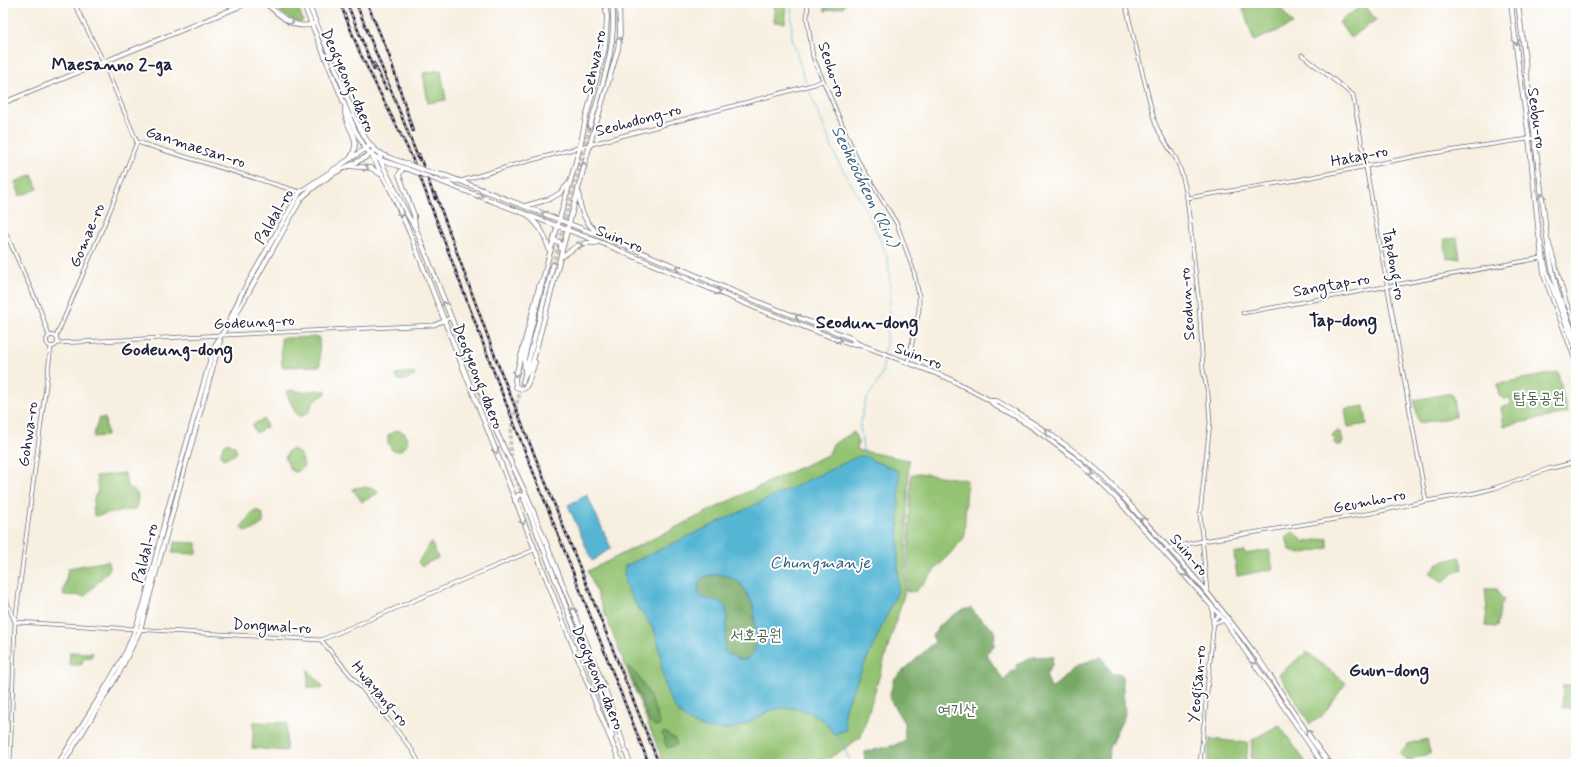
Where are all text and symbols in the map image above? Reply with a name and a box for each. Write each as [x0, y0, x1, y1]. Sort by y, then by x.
one-way arrow [287, 17, 295, 25]
street label: Deogyeong-daero [314, 25, 380, 136]
street label: Sehwa-ro [577, 28, 612, 97]
one-way arrow [614, 37, 623, 43]
street label: Seoho-ro [812, 39, 851, 100]
one-way arrow [1511, 39, 1520, 45]
district label: Maesanno 2-ga [51, 53, 173, 77]
street label: Seobu-ro [1522, 87, 1551, 150]
street label: Seohodong-ro [593, 99, 684, 143]
street label: Ganmaesan-ro [143, 121, 248, 174]
water label: Seoheocheon (Riv.) [826, 122, 905, 253]
street label: Hatap-ro [1329, 141, 1390, 172]
one-way arrow [580, 162, 588, 168]
one-way arrow [363, 163, 369, 171]
street label: Paldal-ro [250, 185, 299, 248]
one-way arrow [476, 192, 483, 200]
one-way arrow [1538, 193, 1547, 199]
street label: Gomae-ro [64, 200, 110, 271]
one-way arrow [396, 209, 404, 217]
one-way arrow [541, 210, 548, 218]
street label: Suin-ro [593, 220, 646, 258]
street label: Tapdong-ro [1376, 227, 1410, 302]
one-way arrow [576, 241, 583, 249]
one-way arrow [674, 264, 681, 272]
street label: Seodun-ro [1174, 267, 1201, 341]
street label: Sangtap-ro [1291, 268, 1372, 304]
one-way arrow [713, 287, 721, 295]
one-way arrow [441, 300, 449, 307]
district label: Tap-dong [1309, 309, 1377, 335]
street label: Godeung-ro [213, 310, 295, 335]
district label: Seodun-dong [816, 311, 918, 337]
one-way arrow [794, 314, 801, 322]
street label: Deogyeong-daero [446, 321, 508, 433]
one-way arrow [835, 335, 842, 343]
district label: Godeung-dong [121, 338, 233, 364]
street label: Suin-ro [892, 338, 945, 375]
one-way arrow [513, 371, 521, 377]
park label: 탑동공원 [1513, 388, 1565, 409]
street label: Gohwa-ro [14, 400, 43, 468]
one-way arrow [1045, 430, 1052, 437]
one-way arrow [492, 448, 500, 455]
one-way arrow [1086, 468, 1094, 476]
street label: Geumho-ro [1331, 484, 1408, 519]
one-way arrow [1141, 517, 1148, 524]
one-way arrow [519, 519, 527, 526]
street label: Paldal-ro [127, 521, 164, 586]
street label: Suin-ro [1165, 530, 1213, 581]
water label: Chungmanje [769, 552, 872, 575]
one-way arrow [1180, 569, 1187, 577]
one-way arrow [570, 606, 578, 613]
street label: Dongmal-ro [232, 614, 312, 640]
street label: Deogyeong-daero [565, 622, 629, 734]
park label: 서호공원 [730, 625, 782, 646]
street label: Yeogisan-ro [1184, 644, 1212, 724]
street label: Hwayang-ro [345, 657, 414, 732]
one-way arrow [1249, 658, 1257, 665]
district label: Guun-dong [1349, 659, 1429, 685]
park label: 여기산 [938, 700, 976, 721]
one-way arrow [1305, 729, 1312, 736]

